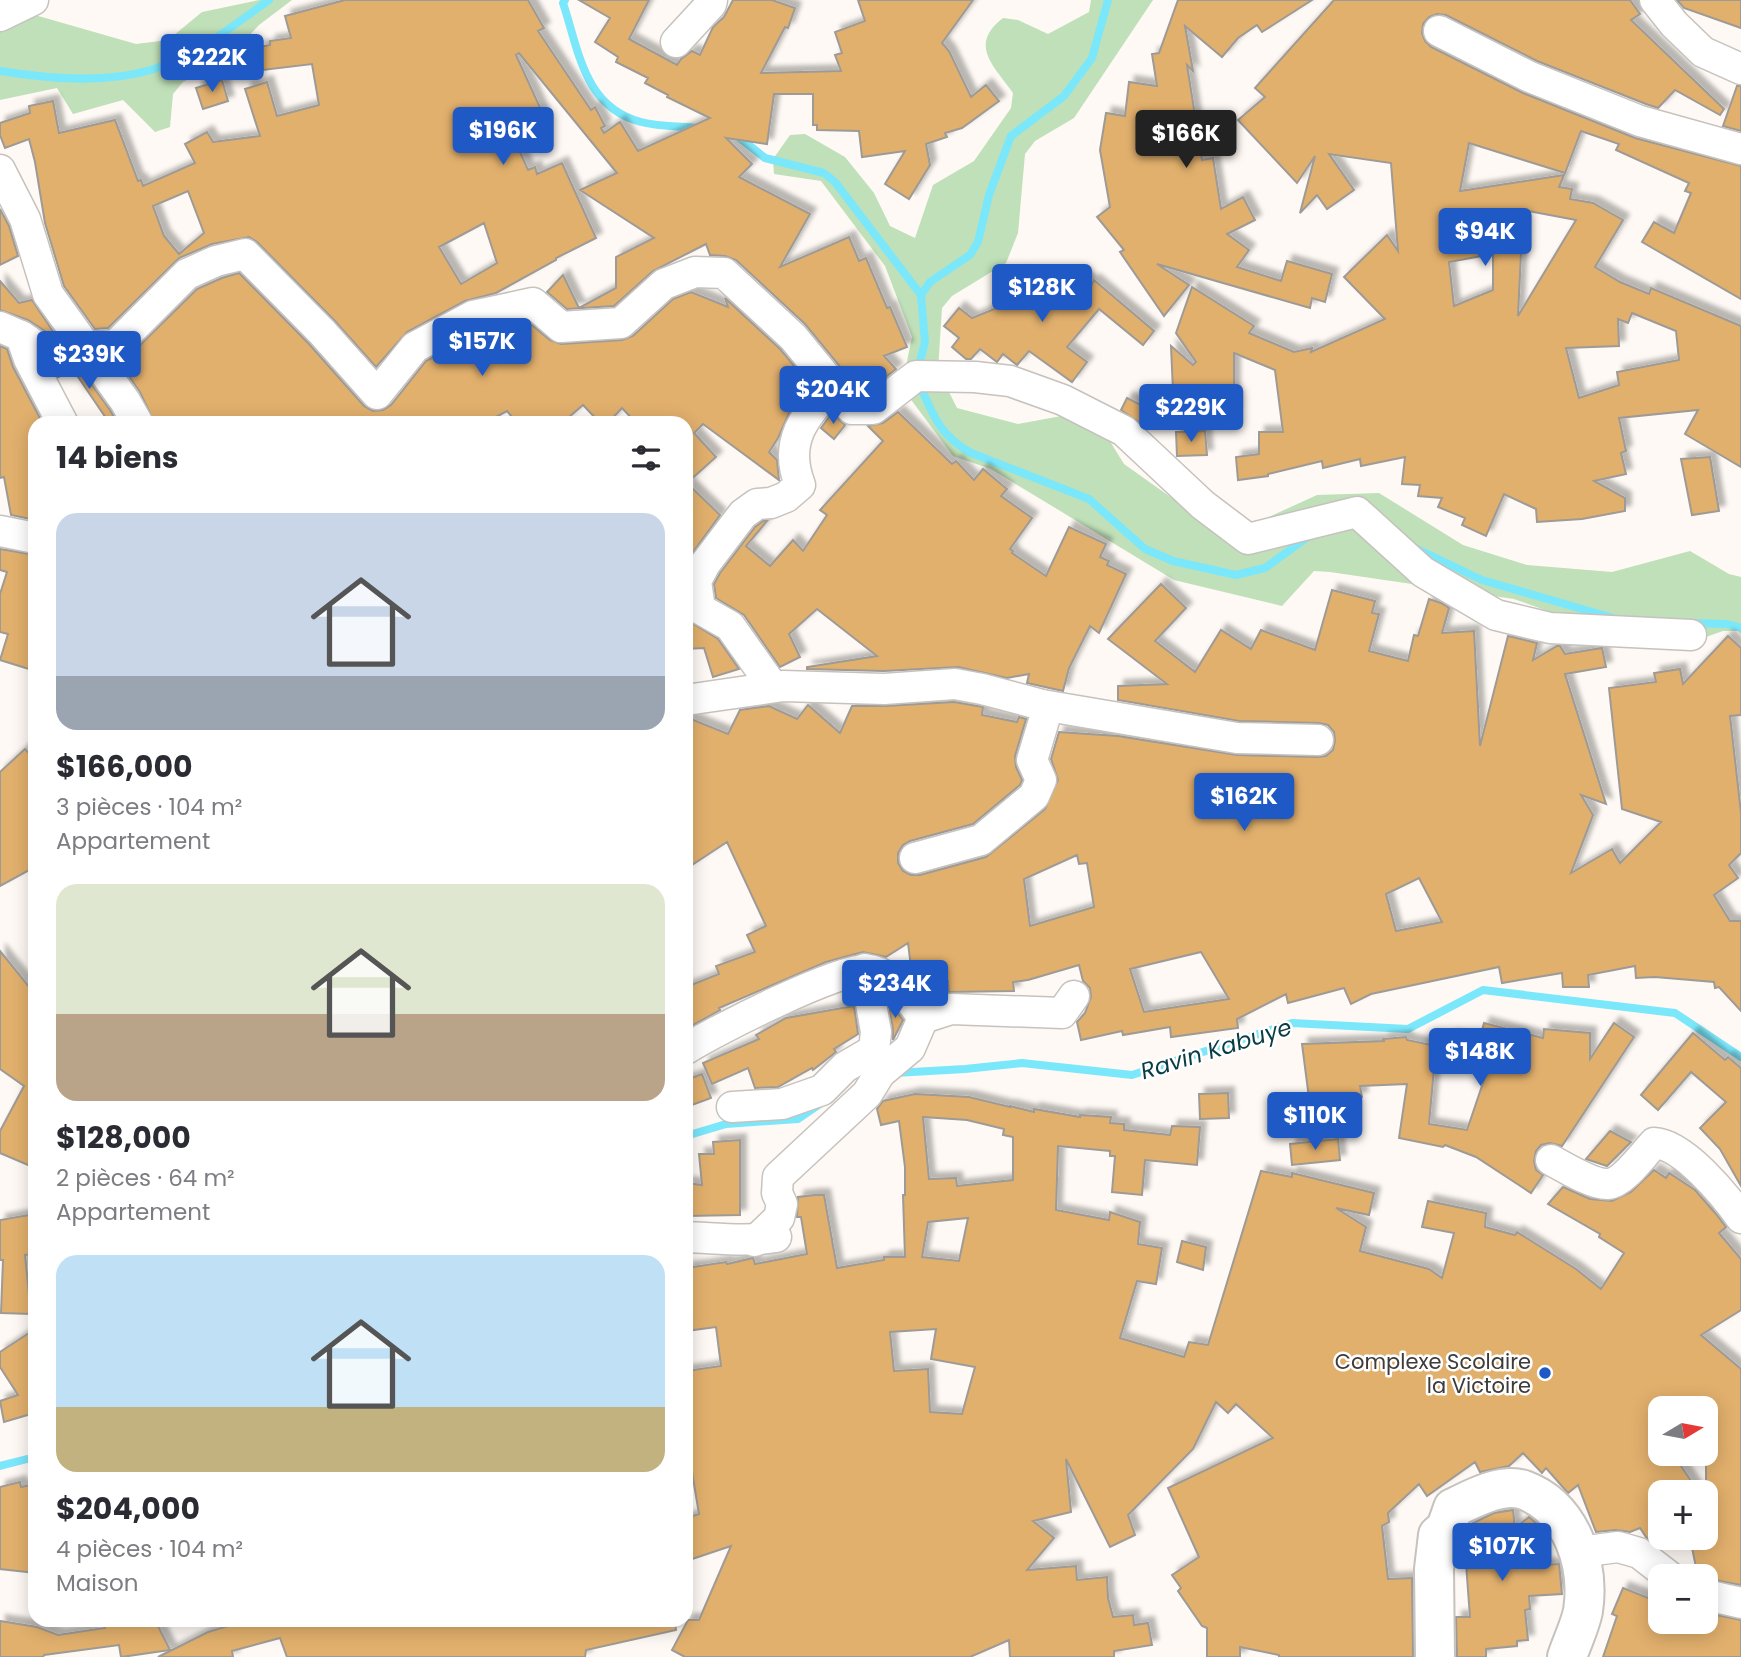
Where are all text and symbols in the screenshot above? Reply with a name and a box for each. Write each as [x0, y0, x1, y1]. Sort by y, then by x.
pin: $222K [163, 34, 261, 94]
text: $222K [177, 41, 247, 73]
pin: $196K [454, 108, 552, 167]
pin: $166K [1137, 110, 1235, 170]
text: $196K [469, 114, 537, 146]
text: $166K [1151, 117, 1221, 149]
pin: $94K [1444, 208, 1526, 268]
text: $94K [1455, 215, 1515, 247]
pin: $128K [993, 264, 1091, 324]
text: $128K [1008, 271, 1076, 303]
pin: $157K [433, 318, 531, 378]
text: $157K [448, 325, 516, 357]
pin: $239K [40, 332, 138, 391]
text: $239K [53, 338, 125, 370]
pin: $204K [784, 366, 882, 426]
text: $204K [796, 373, 870, 405]
pin: $229K [1142, 384, 1240, 444]
text: $229K [1155, 391, 1227, 423]
text: 14 biens [56, 436, 179, 479]
icon: filters [627, 439, 665, 477]
icon: home [298, 559, 424, 685]
text: $166,000 [56, 745, 193, 788]
pin: $162K [1195, 774, 1293, 833]
text: $162K [1210, 780, 1278, 812]
text: 3 pièces · 104 m² [56, 791, 242, 823]
text: Appartement [56, 825, 210, 857]
icon: home [298, 930, 424, 1056]
pin: $234K [846, 960, 944, 1020]
text: $234K [858, 967, 932, 999]
water label: Ravin Kabuye [1136, 1011, 1296, 1087]
pin: $148K [1431, 1028, 1529, 1088]
text: $148K [1445, 1035, 1515, 1067]
pin: $110K [1266, 1092, 1364, 1152]
text: $110K [1283, 1099, 1347, 1131]
text: $128,000 [56, 1116, 191, 1159]
text: 2 pièces · 64 m² [56, 1162, 235, 1194]
text: Appartement [56, 1196, 210, 1228]
icon: home [298, 1301, 424, 1427]
place label: Complexe Scolaire la Victoire [1335, 1347, 1531, 1400]
marker: Complexe Scolaire la Victoire [1537, 1365, 1553, 1381]
north arrow [1648, 1396, 1718, 1466]
map controls [1648, 1396, 1718, 1634]
button: + [1648, 1480, 1718, 1550]
text: $204,000 [56, 1487, 200, 1530]
pin: $107K [1453, 1524, 1551, 1583]
text: $107K [1468, 1530, 1536, 1562]
text: 4 pièces · 104 m² [56, 1533, 243, 1565]
button: − [1648, 1564, 1718, 1634]
text: Maison [56, 1567, 138, 1599]

